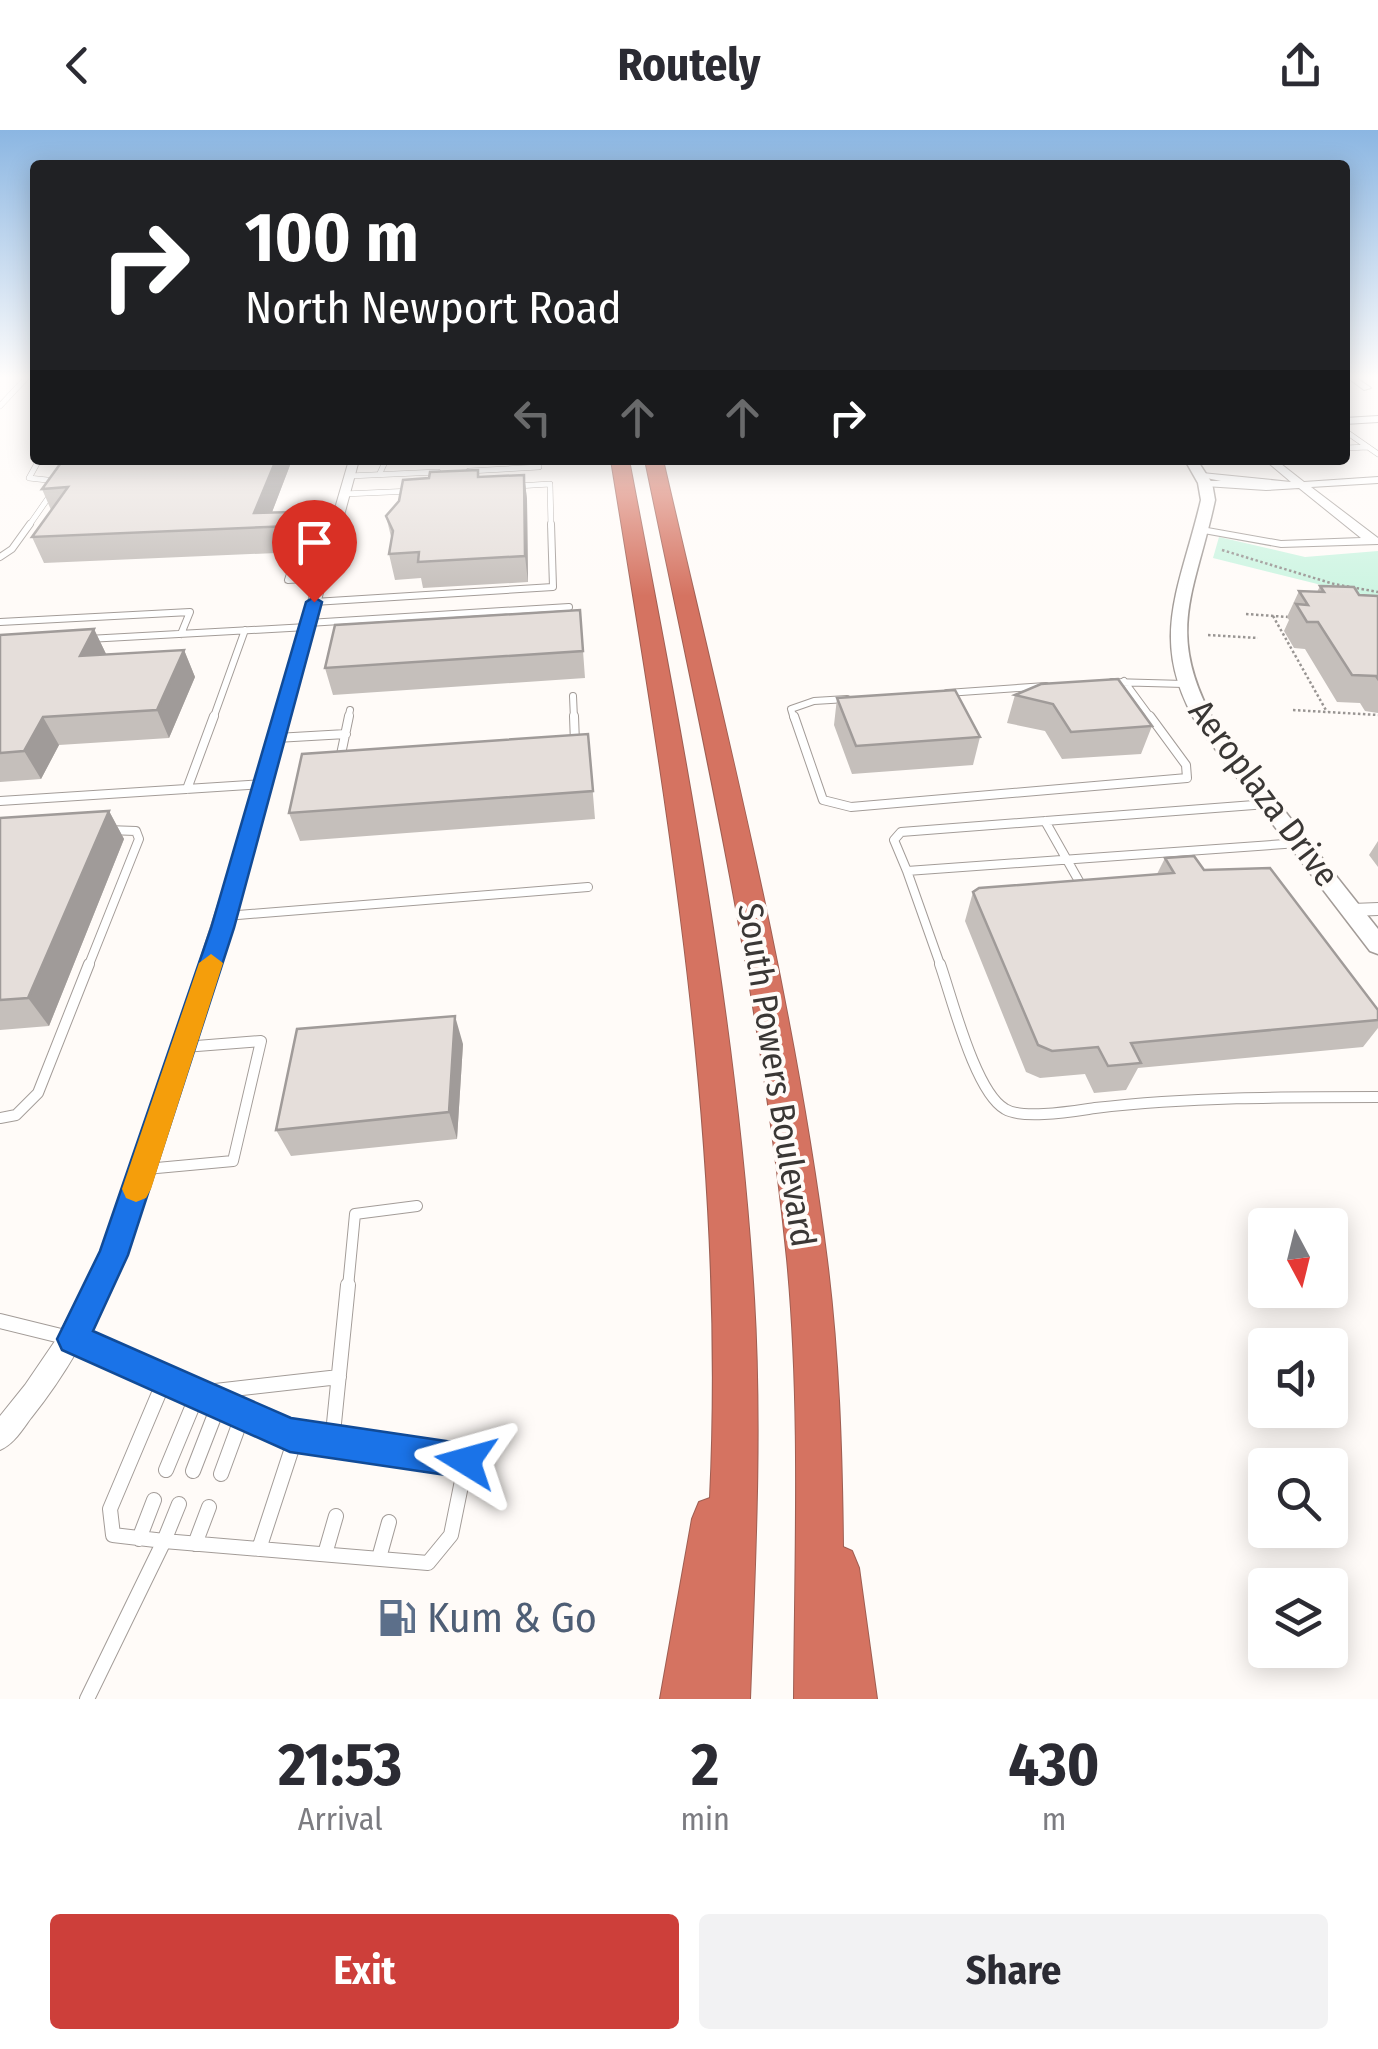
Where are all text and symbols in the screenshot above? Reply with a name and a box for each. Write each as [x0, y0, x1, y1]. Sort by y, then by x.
icon: back [50, 38, 105, 93]
text: Routely [617, 38, 761, 92]
icon: share [1273, 38, 1328, 93]
text: 100 m [245, 196, 419, 280]
icon: right [80, 200, 210, 330]
text: North Newport Road [245, 281, 622, 335]
icon: left [505, 390, 560, 445]
icon: ahead [610, 390, 665, 445]
icon: ahead [715, 390, 770, 445]
icon: right [820, 390, 875, 445]
pin [272, 500, 357, 603]
icon: arrive [287, 515, 342, 570]
street label: Aeroplaza Drive [1180, 691, 1348, 895]
street label: South Powers Boulevard [729, 900, 825, 1250]
north arrow [1248, 1208, 1348, 1308]
map controls [1248, 1208, 1348, 1668]
button: sound [1248, 1328, 1348, 1428]
position arrow [414, 1409, 518, 1513]
button: search [1248, 1448, 1348, 1548]
button: layers [1248, 1568, 1348, 1668]
place label: Kum & Go [427, 1593, 597, 1643]
fuel station icon: Kum & Go [376, 1597, 418, 1639]
text: 21:53 [278, 1729, 402, 1801]
text: 2 [691, 1729, 719, 1801]
text: 430 [1008, 1729, 1100, 1801]
text: Arrival [298, 1800, 383, 1838]
text: min [680, 1800, 730, 1838]
text: m [1042, 1800, 1066, 1838]
button: Exit [50, 1914, 679, 2029]
button: Share [699, 1914, 1328, 2029]

